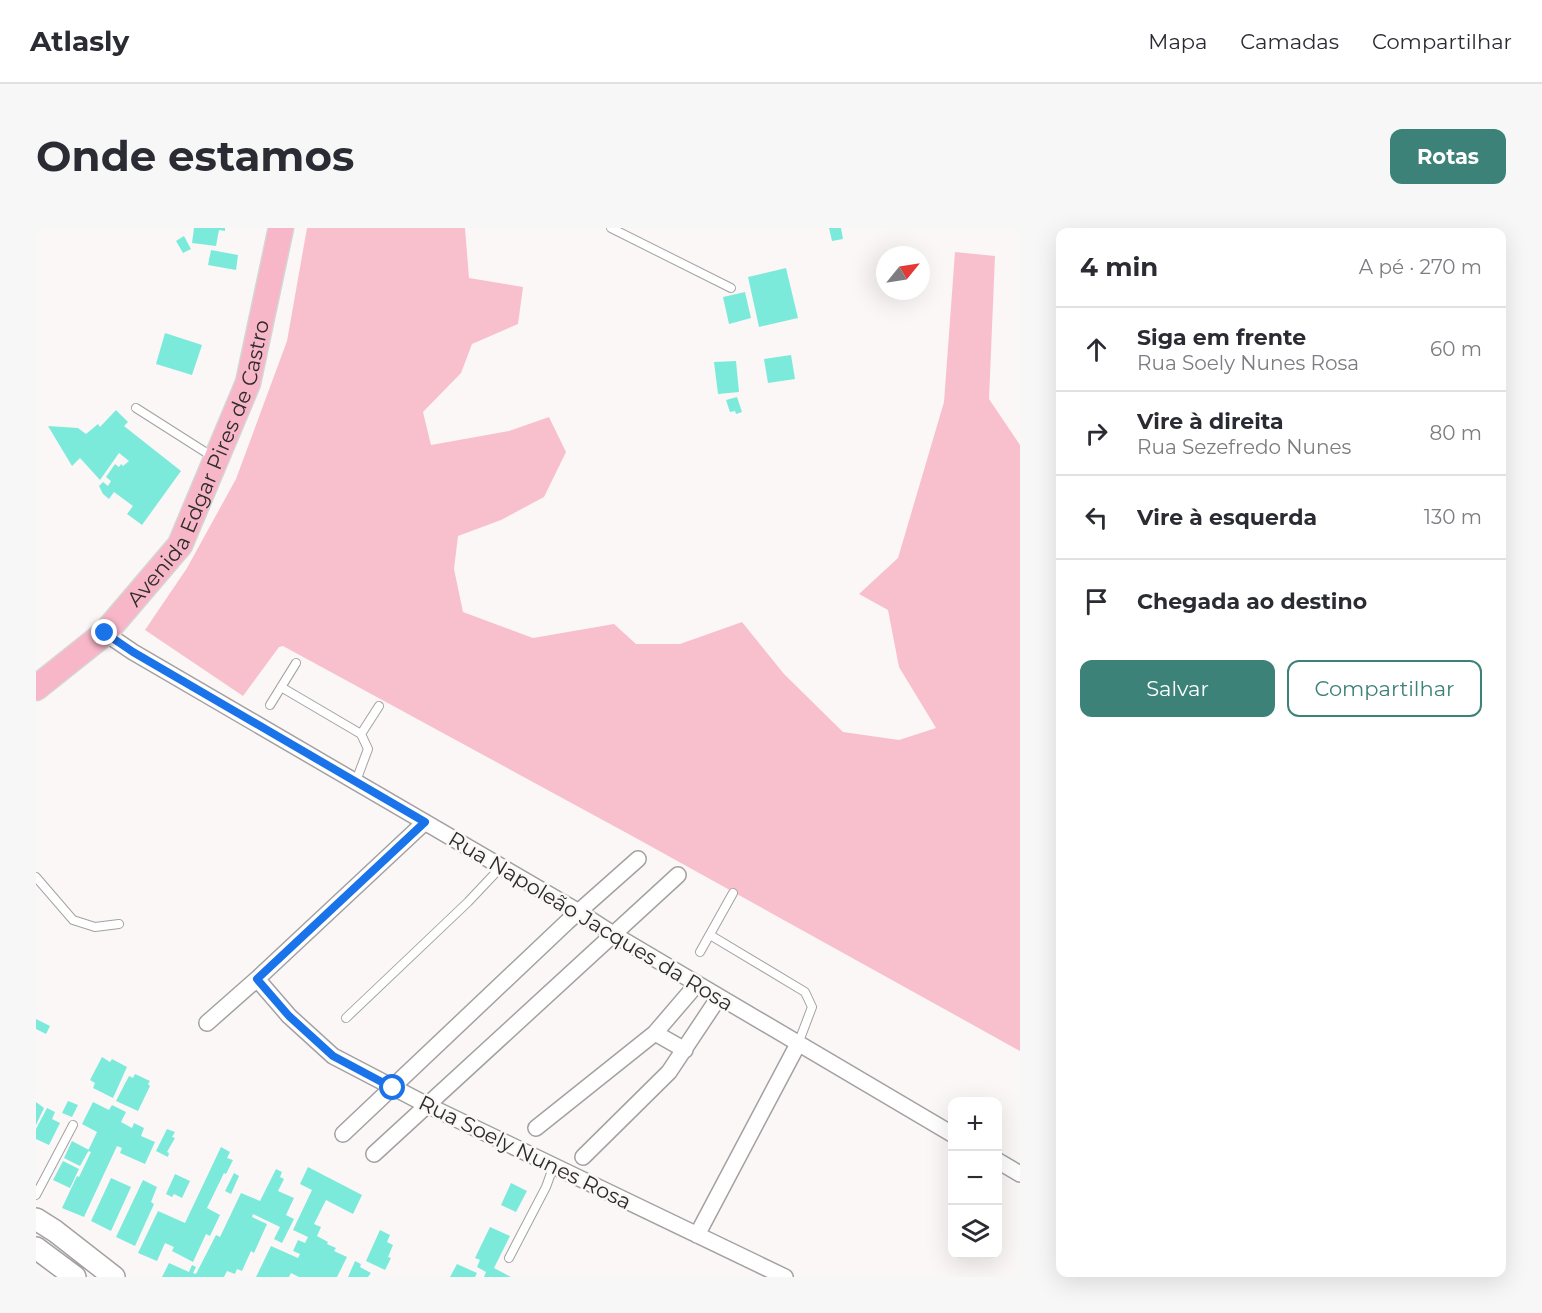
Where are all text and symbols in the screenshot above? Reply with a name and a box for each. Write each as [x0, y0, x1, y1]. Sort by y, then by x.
text: Atlasly [30, 24, 129, 58]
text: Mapa [1148, 29, 1207, 54]
text: Camadas [1240, 29, 1339, 54]
text: Compartilhar [1372, 29, 1512, 54]
button: Rotas [1390, 129, 1506, 184]
text: Onde estamos [36, 130, 354, 182]
north arrow [876, 246, 930, 300]
text: 4 min [1080, 251, 1158, 283]
text: A pé · 270 m [1359, 255, 1482, 279]
street label: Avenida Edgar Pires de Castro [121, 317, 274, 611]
text: Siga em frente [1137, 324, 1306, 351]
icon: ahead [1080, 333, 1113, 366]
text: 60 m [1430, 337, 1482, 361]
text: Rua Soely Nunes Rosa [1137, 351, 1359, 375]
text: Vire à direita [1137, 408, 1284, 435]
icon: right [1080, 417, 1113, 450]
text: 80 m [1430, 421, 1482, 445]
text: Rua Sezefredo Nunes [1137, 435, 1351, 459]
icon: left [1080, 501, 1113, 534]
text: Vire à esquerda [1137, 504, 1317, 531]
text: 130 m [1424, 505, 1482, 529]
icon: arrive [1080, 585, 1113, 618]
text: Chegada ao destino [1137, 588, 1367, 615]
route end [91, 619, 117, 645]
button: Salvar [1080, 660, 1275, 717]
button: Compartilhar [1287, 660, 1482, 717]
street label: Rua Napoleão Jacques da Rosa [444, 826, 738, 1016]
route start [379, 1074, 405, 1100]
street label: Rua Soely Nunes Rosa [415, 1090, 635, 1214]
map controls [948, 1097, 1002, 1259]
button: + [948, 1097, 1002, 1151]
button: − [948, 1151, 1002, 1205]
button: layers [948, 1205, 1002, 1259]

